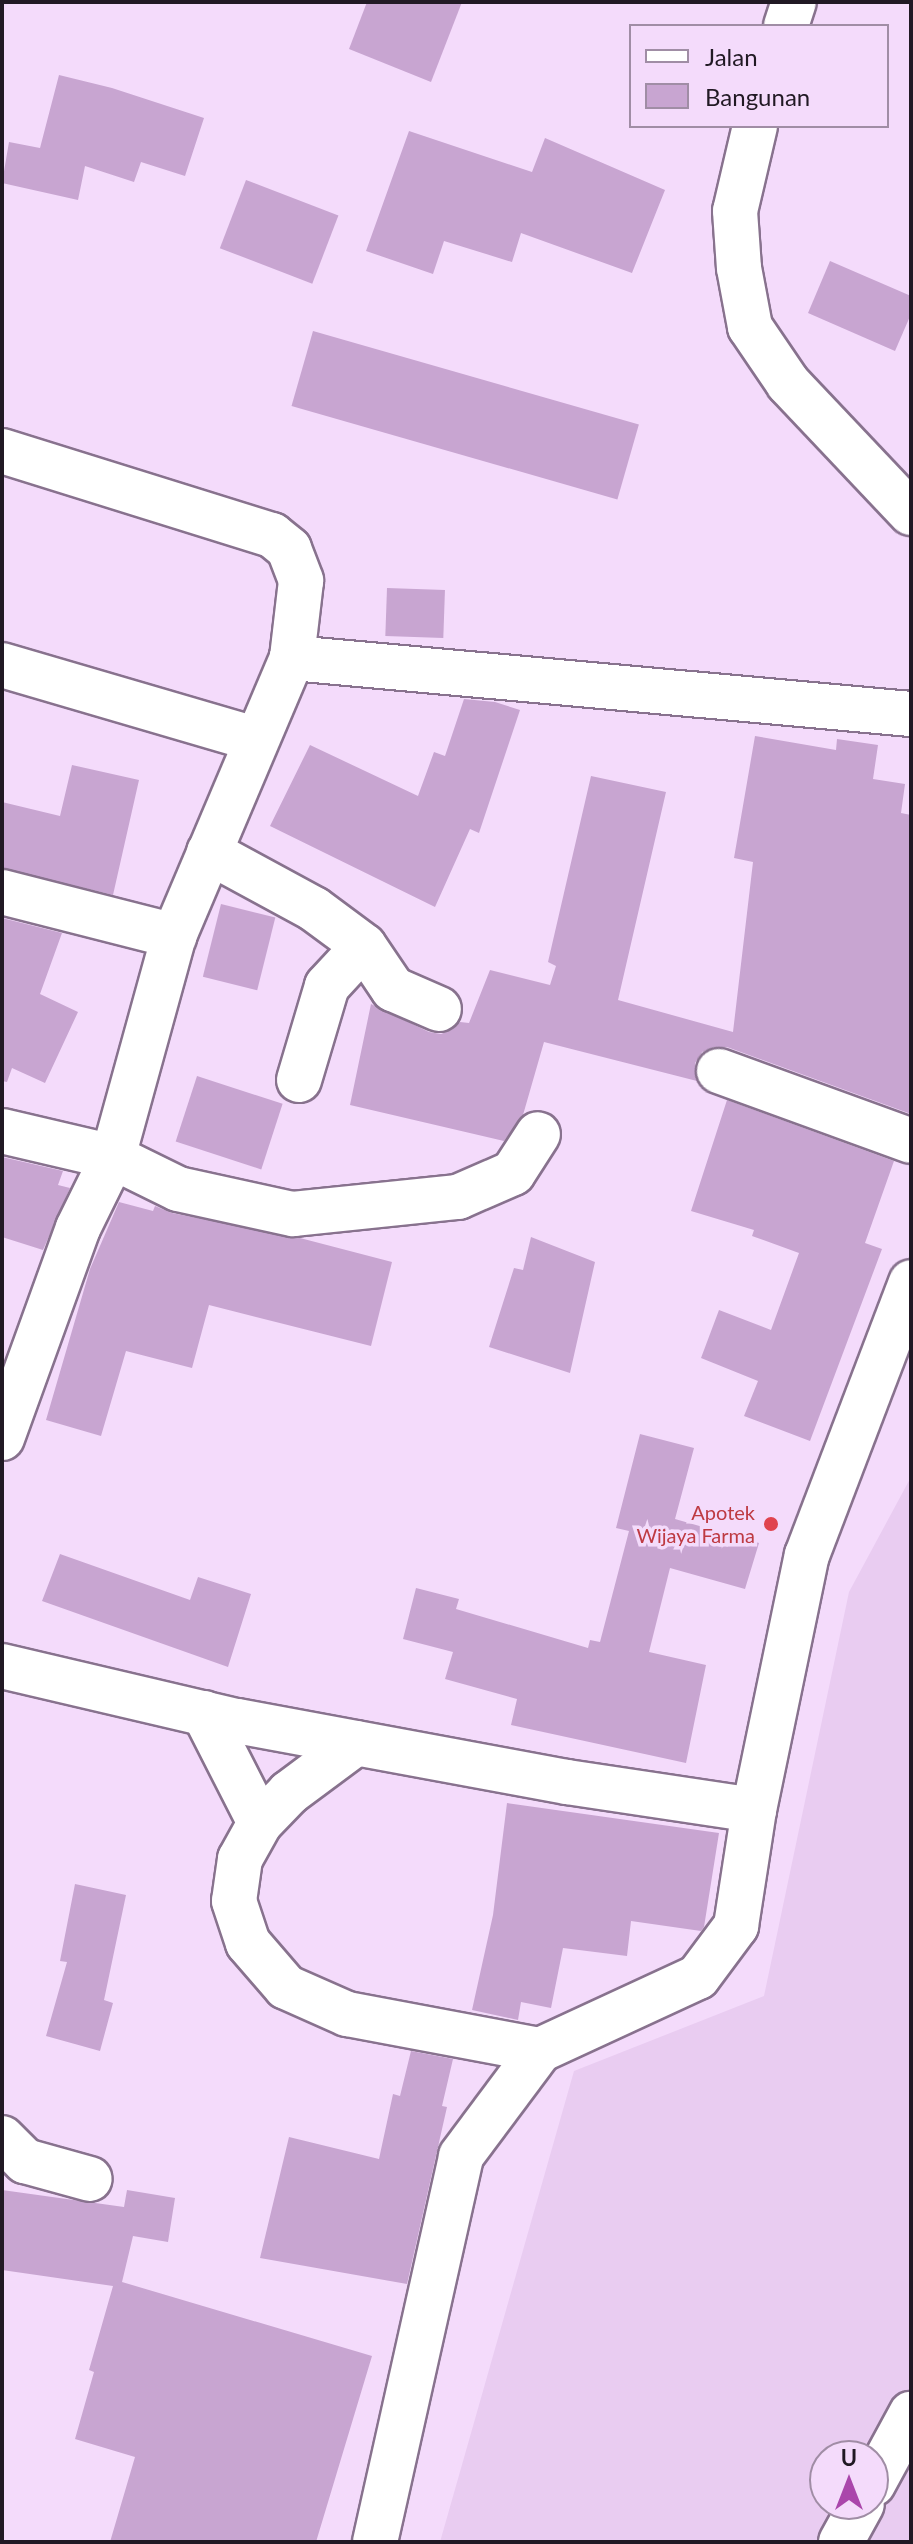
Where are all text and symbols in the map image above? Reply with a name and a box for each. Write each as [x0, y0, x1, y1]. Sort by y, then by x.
legend [629, 24, 889, 128]
text: Jalan [705, 42, 758, 71]
text: Bangunan [705, 82, 810, 111]
place label: Apotek Wijaya Farma [636, 1500, 755, 1547]
marker: Apotek Wijaya Farma [762, 1515, 780, 1533]
north arrow [809, 2440, 889, 2520]
text: U [841, 2444, 857, 2471]

